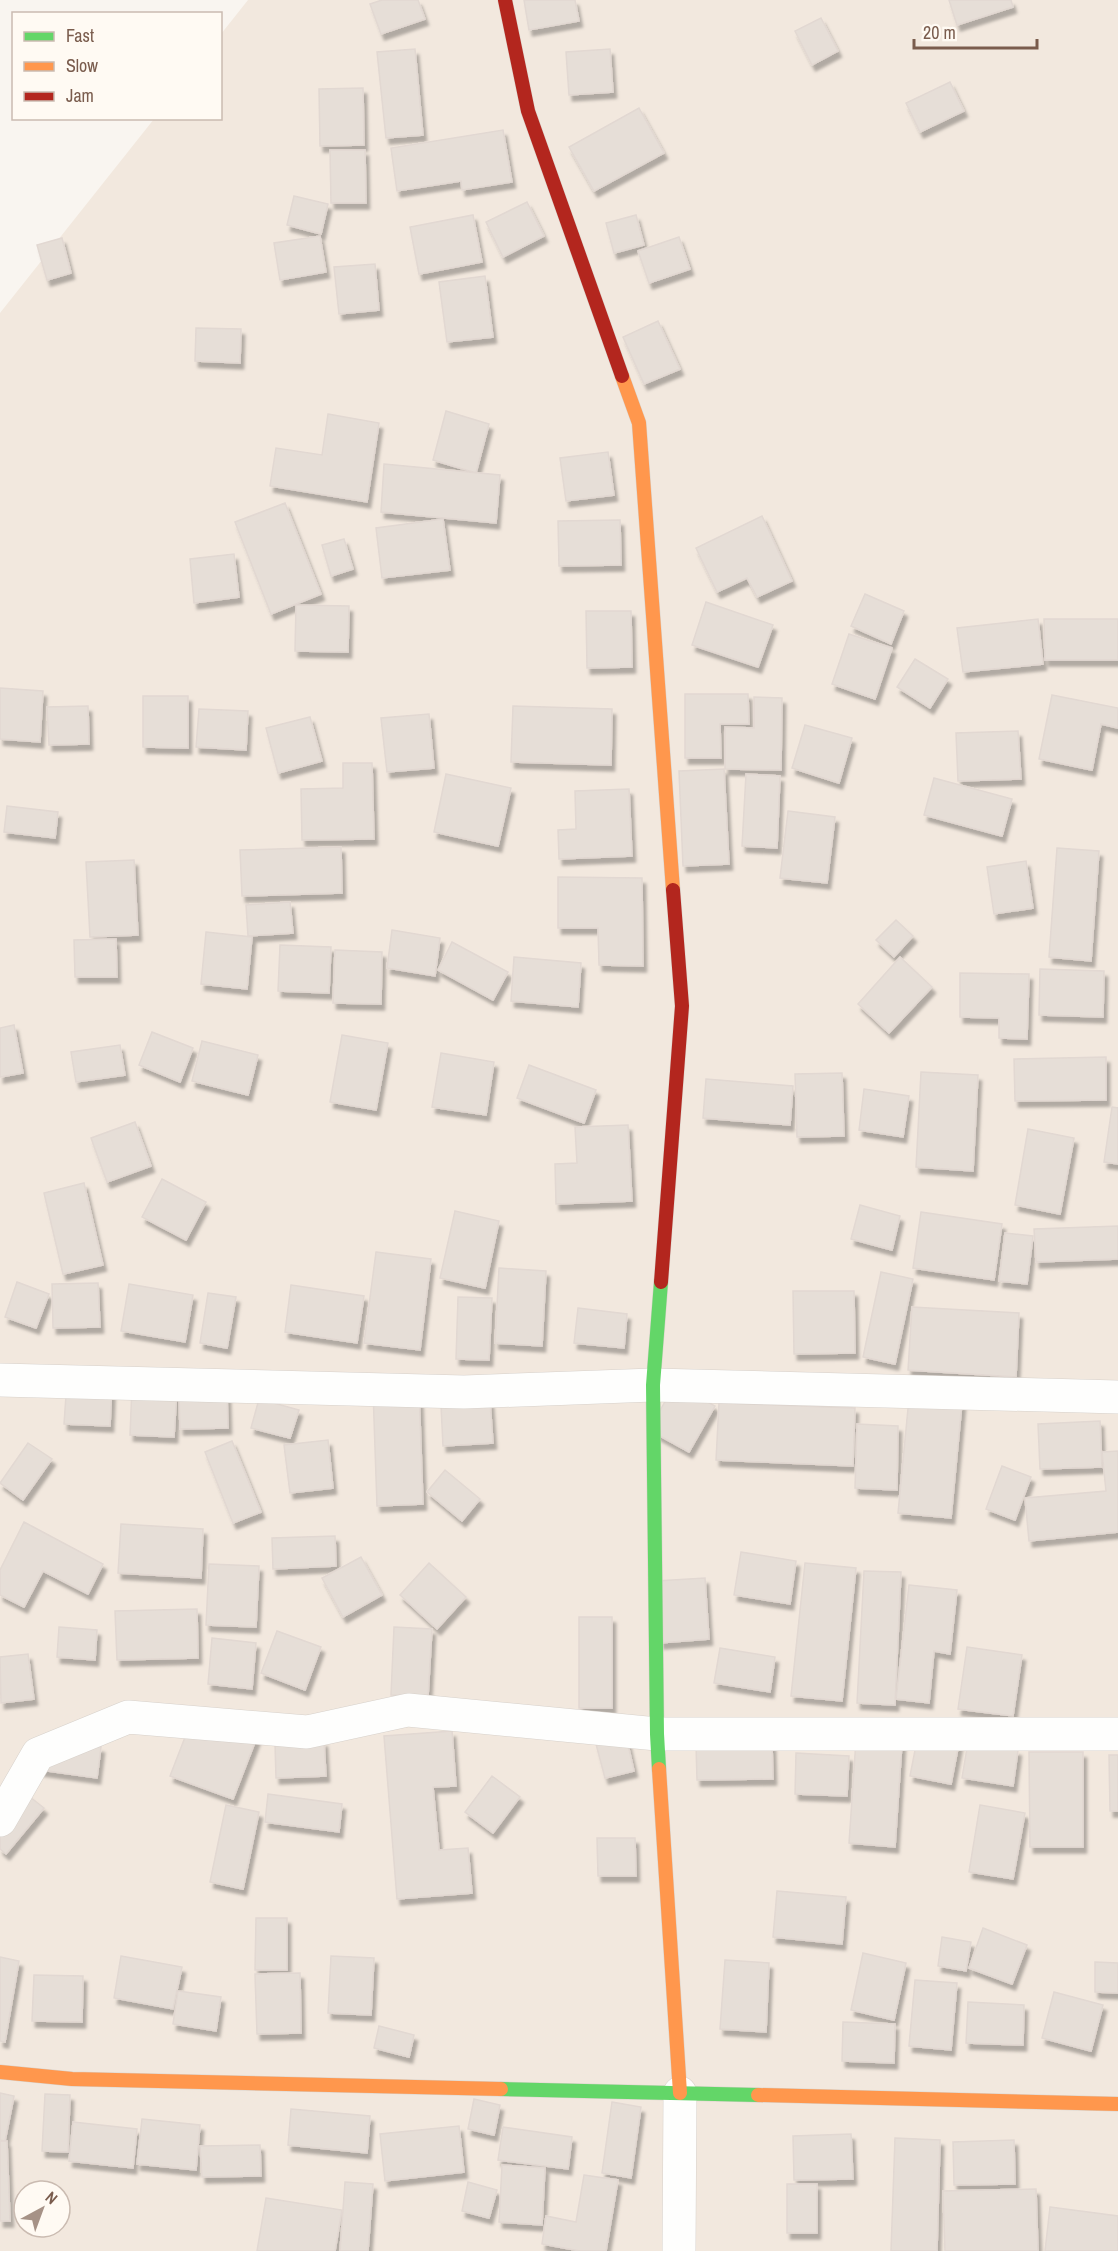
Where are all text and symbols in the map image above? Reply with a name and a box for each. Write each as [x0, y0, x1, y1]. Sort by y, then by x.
legend [12, 12, 222, 120]
scale bar [914, 12, 1037, 50]
text: 20 m [923, 20, 956, 45]
text: Fast [66, 23, 94, 48]
text: Slow [66, 53, 98, 78]
text: Jam [66, 83, 94, 108]
north arrow [12, 2179, 72, 2239]
text: N [41, 2186, 63, 2209]

